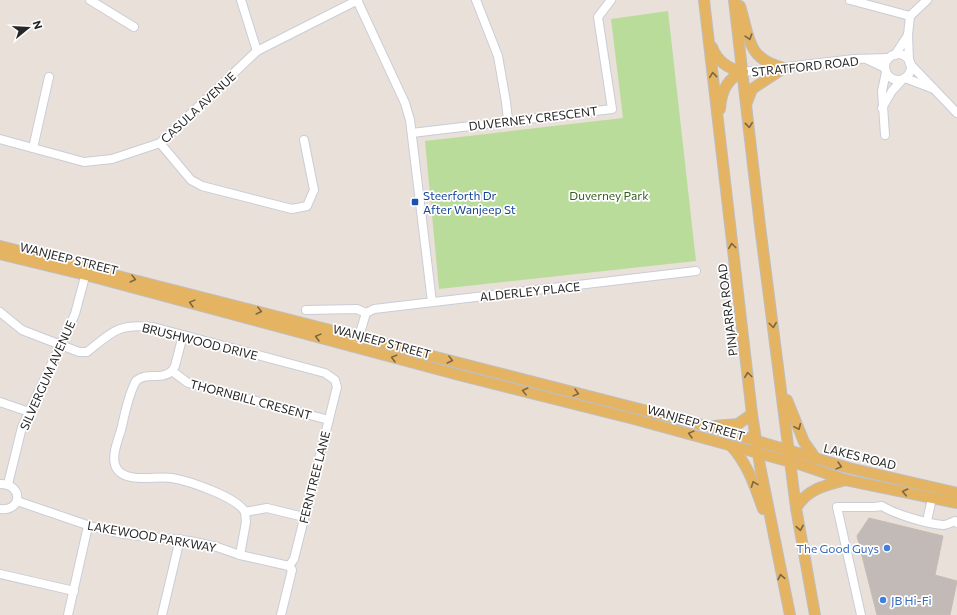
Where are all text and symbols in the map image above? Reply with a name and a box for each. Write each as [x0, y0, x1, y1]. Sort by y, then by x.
north arrow [8, 8, 48, 48]
text: N [31, 19, 45, 31]
one-way arrow [744, 34, 752, 41]
street label: STRATFORD ROAD [751, 53, 860, 79]
street label: CASULA AVENUE [158, 69, 238, 145]
one-way arrow [708, 72, 717, 78]
street label: DUVERNEY CRESCENT [468, 103, 599, 133]
one-way arrow [744, 122, 753, 128]
place label: Steerforth Dr After Wanjeep St [423, 188, 516, 216]
park label: Duverney Park [569, 188, 649, 202]
marker: Steerforth Dr After Wanjeep St [410, 197, 420, 207]
street label: WANJEEP STREET [18, 239, 120, 278]
one-way arrow [728, 243, 737, 249]
street label: PINJARRA ROAD [714, 263, 741, 357]
one-way arrow [129, 274, 136, 283]
street label: ALDERLEY PLACE [479, 279, 581, 303]
one-way arrow [189, 300, 195, 308]
one-way arrow [255, 306, 262, 315]
street label: SILVERGUM AVENUE [17, 318, 77, 432]
street label: BRUSHWOOD DRIVE [141, 320, 259, 362]
street label: WANJEEP STREET [331, 321, 433, 362]
one-way arrow [768, 322, 777, 328]
one-way arrow [314, 334, 321, 342]
one-way arrow [391, 354, 397, 362]
one-way arrow [447, 355, 454, 364]
one-way arrow [744, 372, 753, 378]
street label: THORNBILL CRESENT [189, 376, 313, 422]
one-way arrow [522, 387, 528, 395]
one-way arrow [572, 388, 579, 397]
street label: WANJEEP STREET [645, 401, 747, 444]
one-way arrow [793, 423, 801, 430]
street label: FERNTREE LANE [296, 429, 332, 525]
one-way arrow [688, 430, 695, 439]
street label: LAKES ROAD [822, 440, 898, 472]
one-way arrow [835, 461, 842, 470]
one-way arrow [750, 481, 758, 488]
one-way arrow [902, 489, 908, 497]
street label: LAKEWOOD PARKWAY [86, 518, 218, 554]
one-way arrow [795, 525, 803, 532]
place label: The Good Guys [796, 541, 879, 555]
marker: The Good Guys [882, 543, 892, 553]
one-way arrow [777, 574, 786, 580]
place label: JB Hi-Fi [891, 593, 932, 608]
marker: JB Hi-Fi [878, 595, 888, 605]

